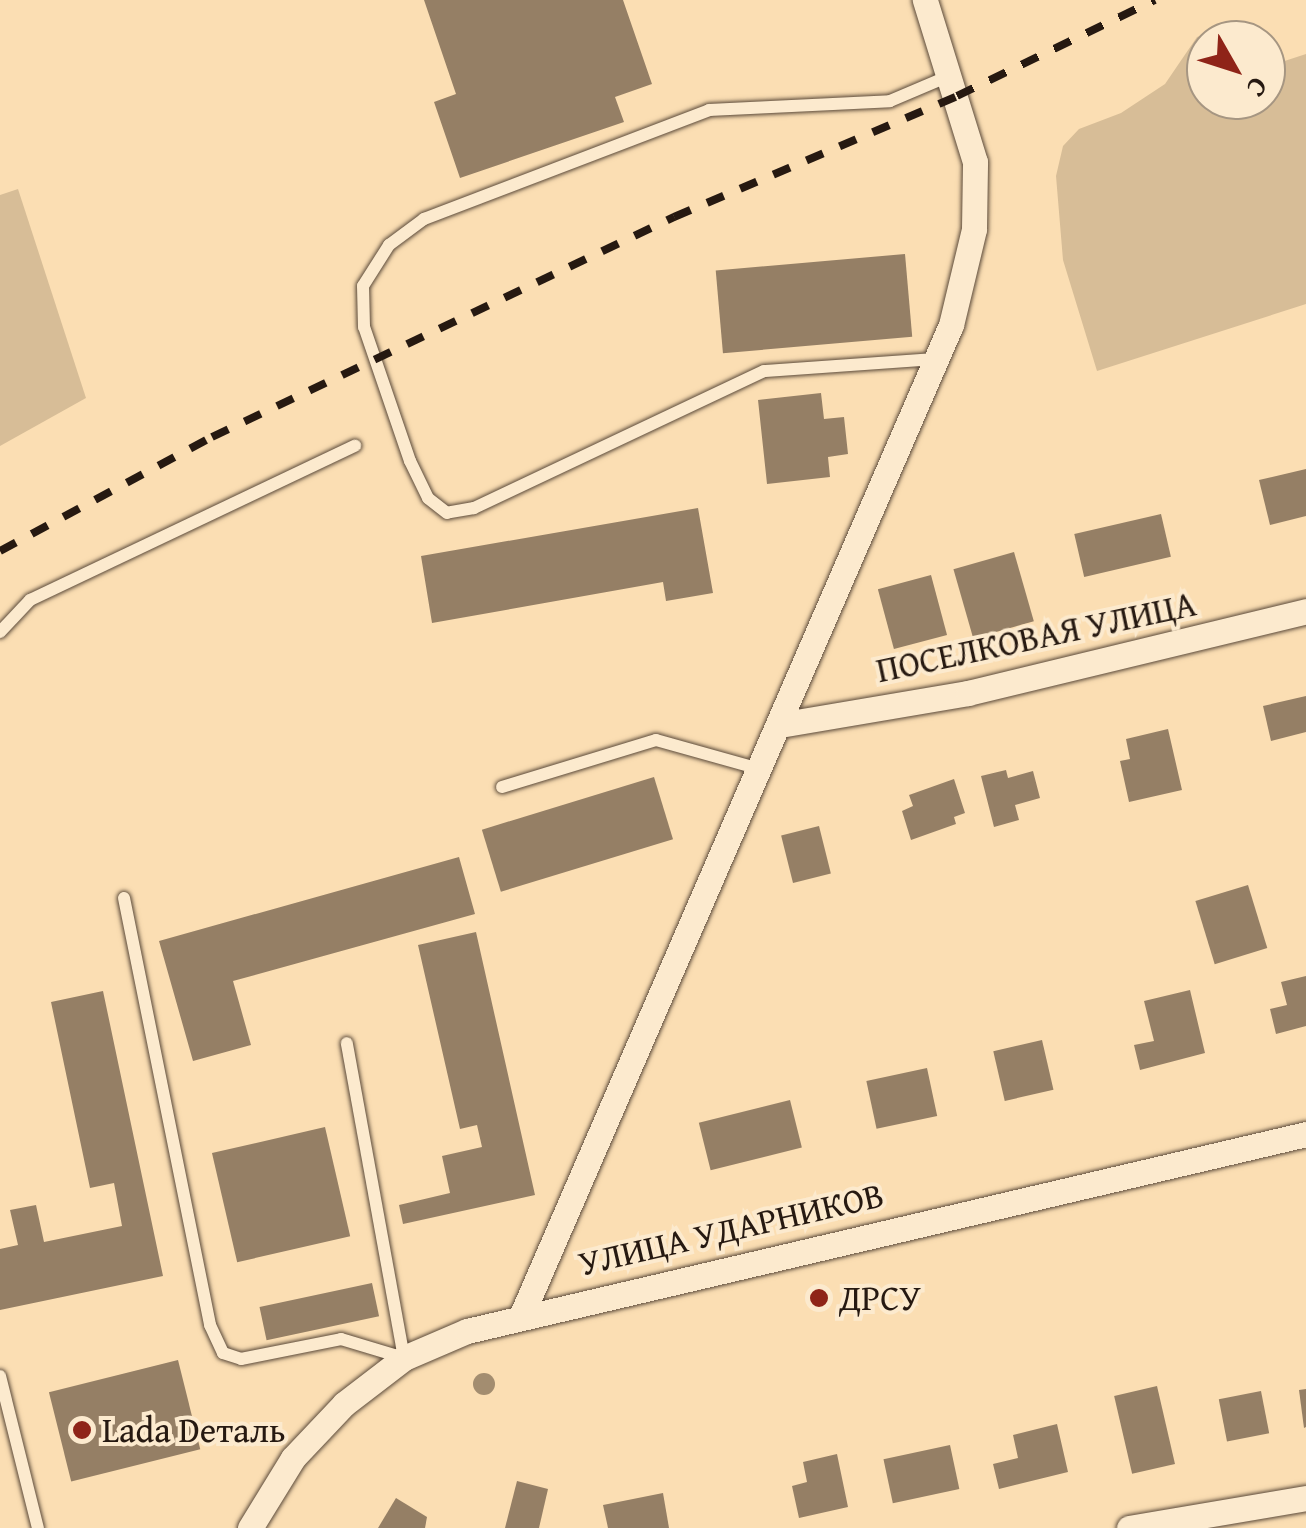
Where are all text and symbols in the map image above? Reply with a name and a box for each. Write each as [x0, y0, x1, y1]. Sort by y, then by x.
north arrow [1186, 20, 1286, 120]
text: С [1237, 69, 1279, 107]
street label: ПОСЕЛКОВАЯ УЛИЦА [872, 583, 1200, 691]
street label: УЛИЦА УДАРНИКОВ [574, 1173, 888, 1285]
place label: ДРСУ [839, 1277, 921, 1319]
marker: ДРСУ [808, 1287, 830, 1309]
place label: Lada Dеталь [102, 1409, 286, 1451]
marker: Lada Dеталь [71, 1419, 93, 1441]

